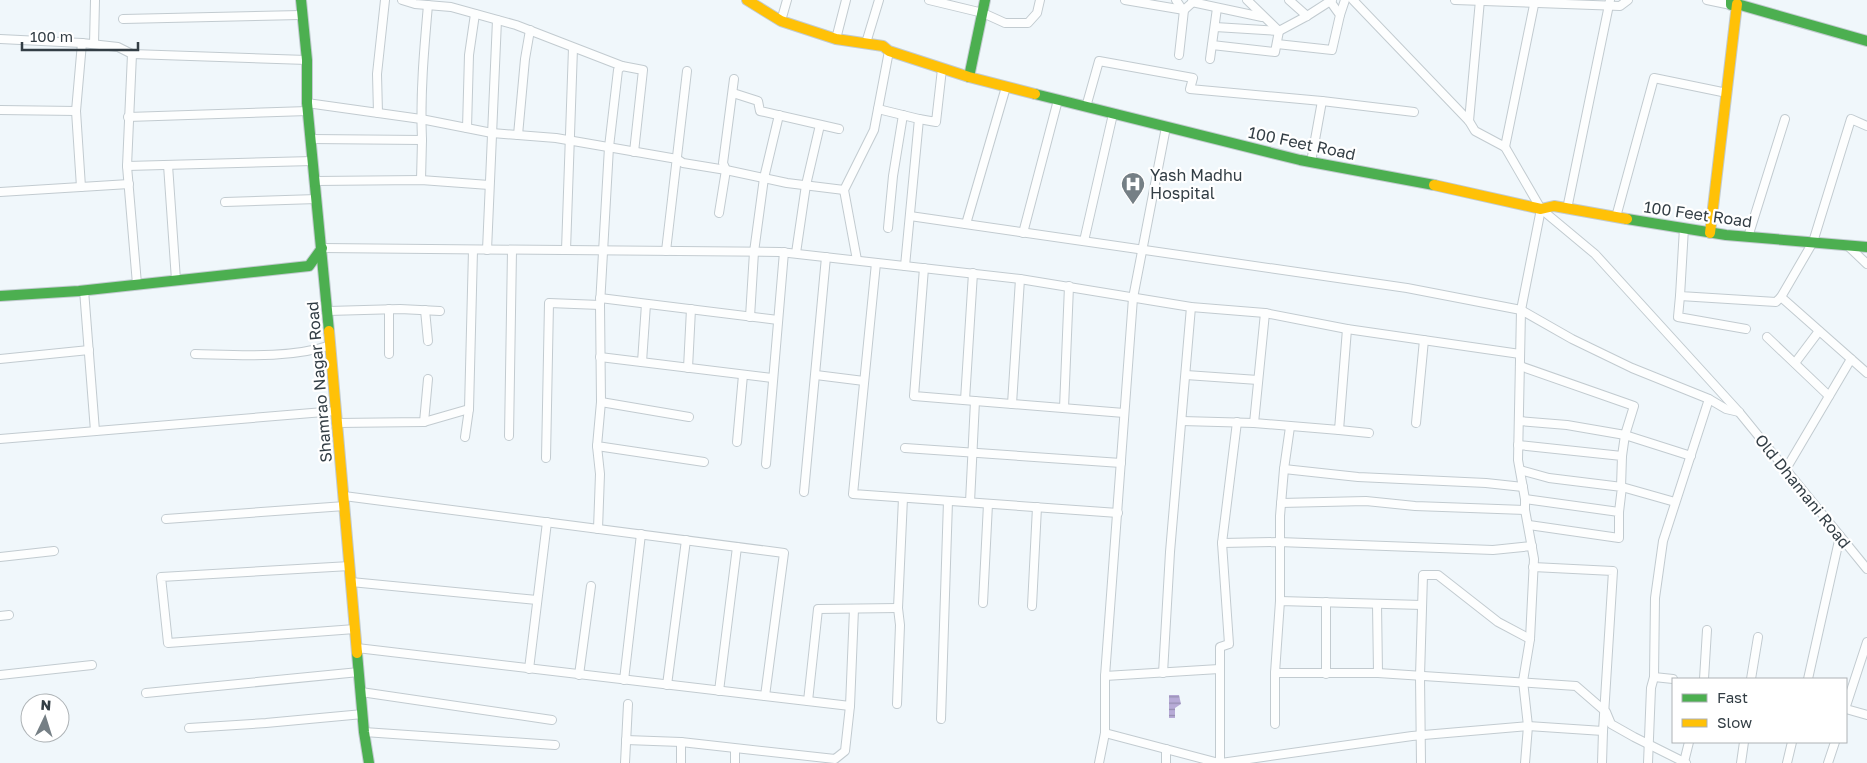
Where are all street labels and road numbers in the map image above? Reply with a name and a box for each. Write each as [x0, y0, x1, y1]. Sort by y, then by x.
street label: 100 Feet Road [1247, 122, 1357, 164]
street label: 100 Feet Road [1643, 197, 1753, 231]
street label: Shamrao Nagar Road [302, 301, 336, 463]
street label: Old Dhamani Road [1751, 430, 1855, 552]

